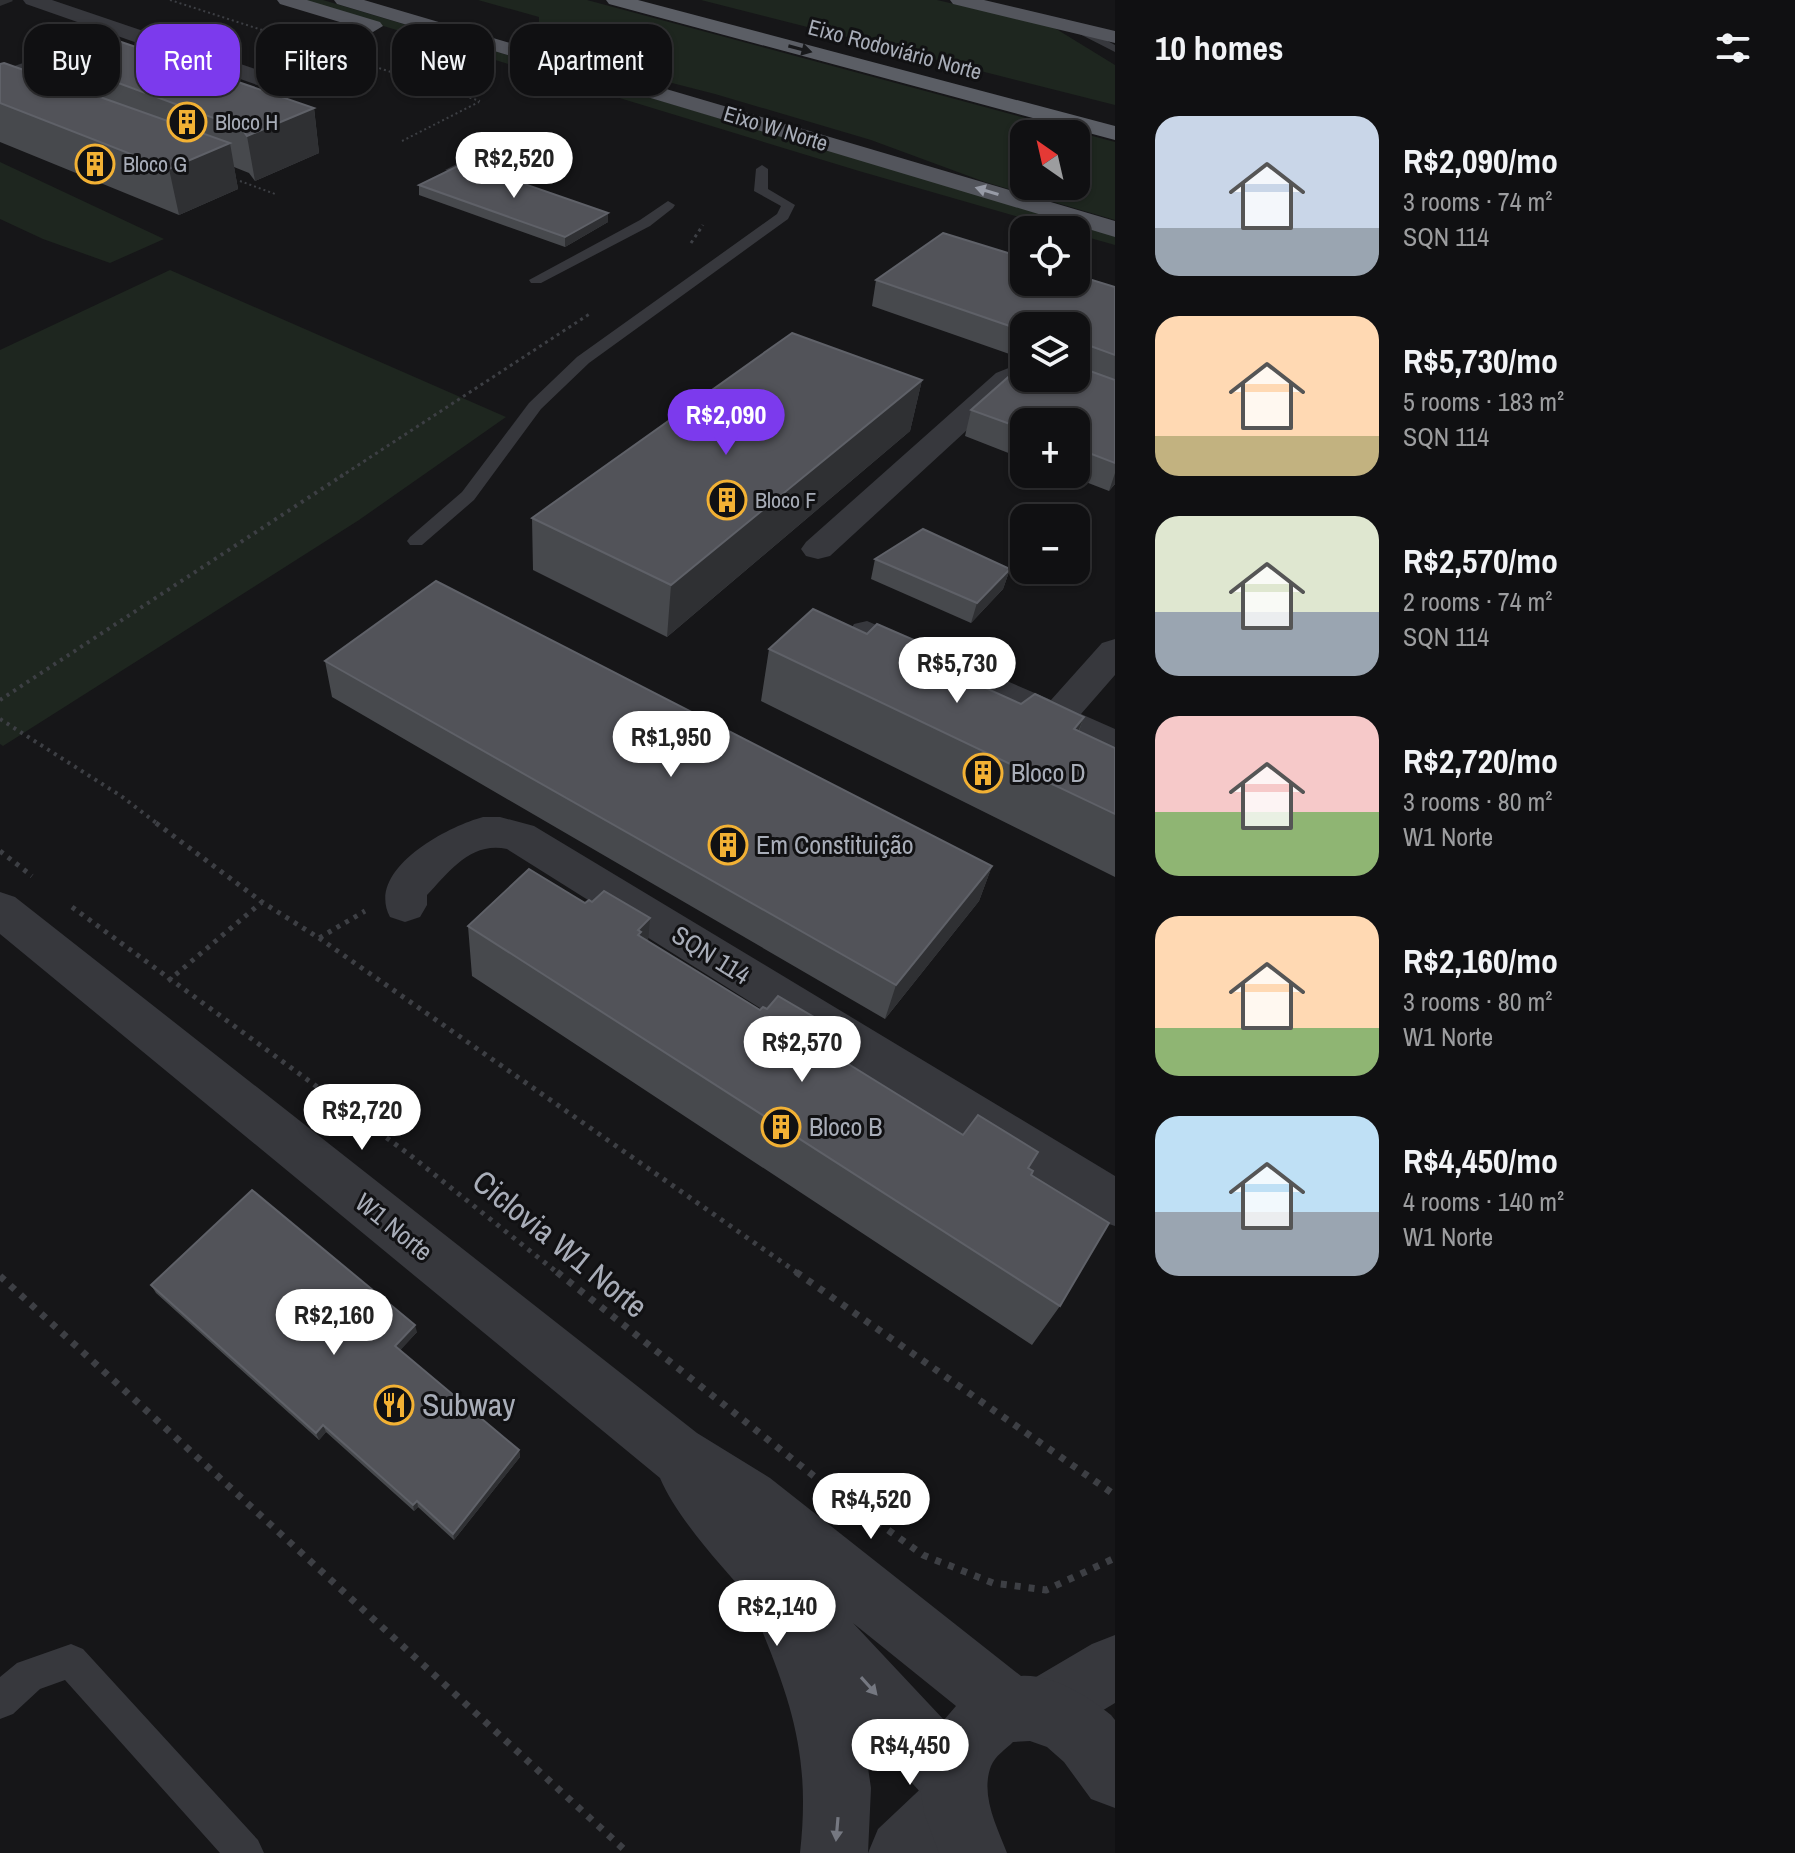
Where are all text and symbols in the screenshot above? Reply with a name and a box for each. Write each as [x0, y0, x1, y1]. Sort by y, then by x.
street label: Eixo Rodoviário Norte [805, 11, 985, 87]
chip: Buy [24, 24, 120, 96]
chip: Rent [136, 24, 240, 96]
chip: Filters [256, 24, 376, 96]
chip: New [392, 24, 494, 96]
chip: Apartment [510, 24, 672, 96]
text: 10 homes [1155, 25, 1284, 71]
icon: filters [1711, 26, 1755, 70]
one-way arrow [787, 43, 812, 55]
street label: Eixo W Norte [720, 98, 832, 158]
building icon: Bloco H [166, 101, 208, 143]
place label: Bloco H [215, 107, 278, 137]
north arrow [1010, 120, 1090, 200]
map controls [1010, 120, 1090, 584]
pin: R$2,520 [440, 132, 588, 200]
text: R$2,090/mo [1403, 138, 1558, 184]
text: R$2,520 [474, 140, 554, 175]
building icon: Bloco G [74, 143, 116, 185]
icon: home [1219, 148, 1315, 244]
place label: Bloco G [123, 149, 187, 179]
one-way arrow [974, 184, 998, 197]
text: 3 rooms · 74 m² [1403, 184, 1552, 219]
button: locate [1010, 216, 1090, 296]
text: SQN 114 [1403, 219, 1489, 254]
button: layers [1010, 312, 1090, 392]
text: R$5,730/mo [1403, 338, 1558, 384]
icon: home [1219, 348, 1315, 444]
text: 5 rooms · 183 m² [1403, 384, 1564, 419]
pin: R$2,090 [652, 389, 800, 457]
text: R$2,090 [686, 397, 766, 432]
button: + [1010, 408, 1090, 488]
text: SQN 114 [1403, 419, 1489, 454]
building icon: Bloco F [706, 479, 748, 521]
place label: Bloco F [755, 485, 816, 515]
button: − [1010, 504, 1090, 584]
text: R$2,570/mo [1403, 538, 1558, 584]
icon: home [1219, 548, 1315, 644]
text: 2 rooms · 74 m² [1403, 584, 1552, 619]
text: SQN 114 [1403, 619, 1489, 654]
pin: R$5,730 [883, 637, 1031, 705]
text: R$5,730 [917, 645, 997, 680]
pin: R$1,950 [597, 711, 745, 779]
text: R$1,950 [631, 719, 711, 754]
text: R$2,720/mo [1403, 738, 1558, 784]
icon: home [1219, 748, 1315, 844]
building icon: Bloco D [962, 752, 1004, 794]
place label: Bloco D [1011, 755, 1086, 790]
text: 3 rooms · 80 m² [1403, 784, 1552, 819]
text: W1 Norte [1403, 819, 1493, 854]
building icon: Em Constituição [707, 824, 749, 866]
place label: Em Constituição [756, 827, 914, 862]
street label: SQN 114 [665, 917, 757, 992]
text: R$2,160/mo [1403, 938, 1558, 984]
icon: home [1219, 948, 1315, 1044]
text: 3 rooms · 80 m² [1403, 984, 1552, 1019]
pin: R$2,570 [728, 1016, 876, 1084]
text: W1 Norte [1403, 1019, 1493, 1054]
text: R$2,570 [762, 1024, 842, 1059]
pin: R$2,720 [288, 1084, 436, 1152]
text: R$2,720 [322, 1092, 402, 1127]
building icon: Bloco B [760, 1106, 802, 1148]
place label: Bloco B [809, 1109, 882, 1144]
text: R$4,450/mo [1403, 1138, 1558, 1184]
icon: home [1219, 1148, 1315, 1244]
street label: Ciclovia W1 Norte [464, 1160, 657, 1327]
text: 4 rooms · 140 m² [1403, 1184, 1564, 1219]
street label: W1 Norte [348, 1185, 440, 1269]
text: W1 Norte [1403, 1219, 1493, 1254]
pin: R$2,160 [260, 1289, 408, 1357]
text: R$2,160 [294, 1297, 374, 1332]
place label: Subway [422, 1383, 515, 1426]
restaurant icon: Subway [373, 1384, 415, 1426]
pin: R$4,520 [797, 1473, 945, 1541]
text: R$4,520 [831, 1481, 911, 1516]
pin: R$2,140 [703, 1580, 851, 1648]
text: R$2,140 [737, 1588, 817, 1623]
one-way arrow [860, 1676, 878, 1695]
pin: R$4,450 [836, 1719, 984, 1787]
text: R$4,450 [870, 1727, 950, 1762]
one-way arrow [830, 1817, 843, 1842]

